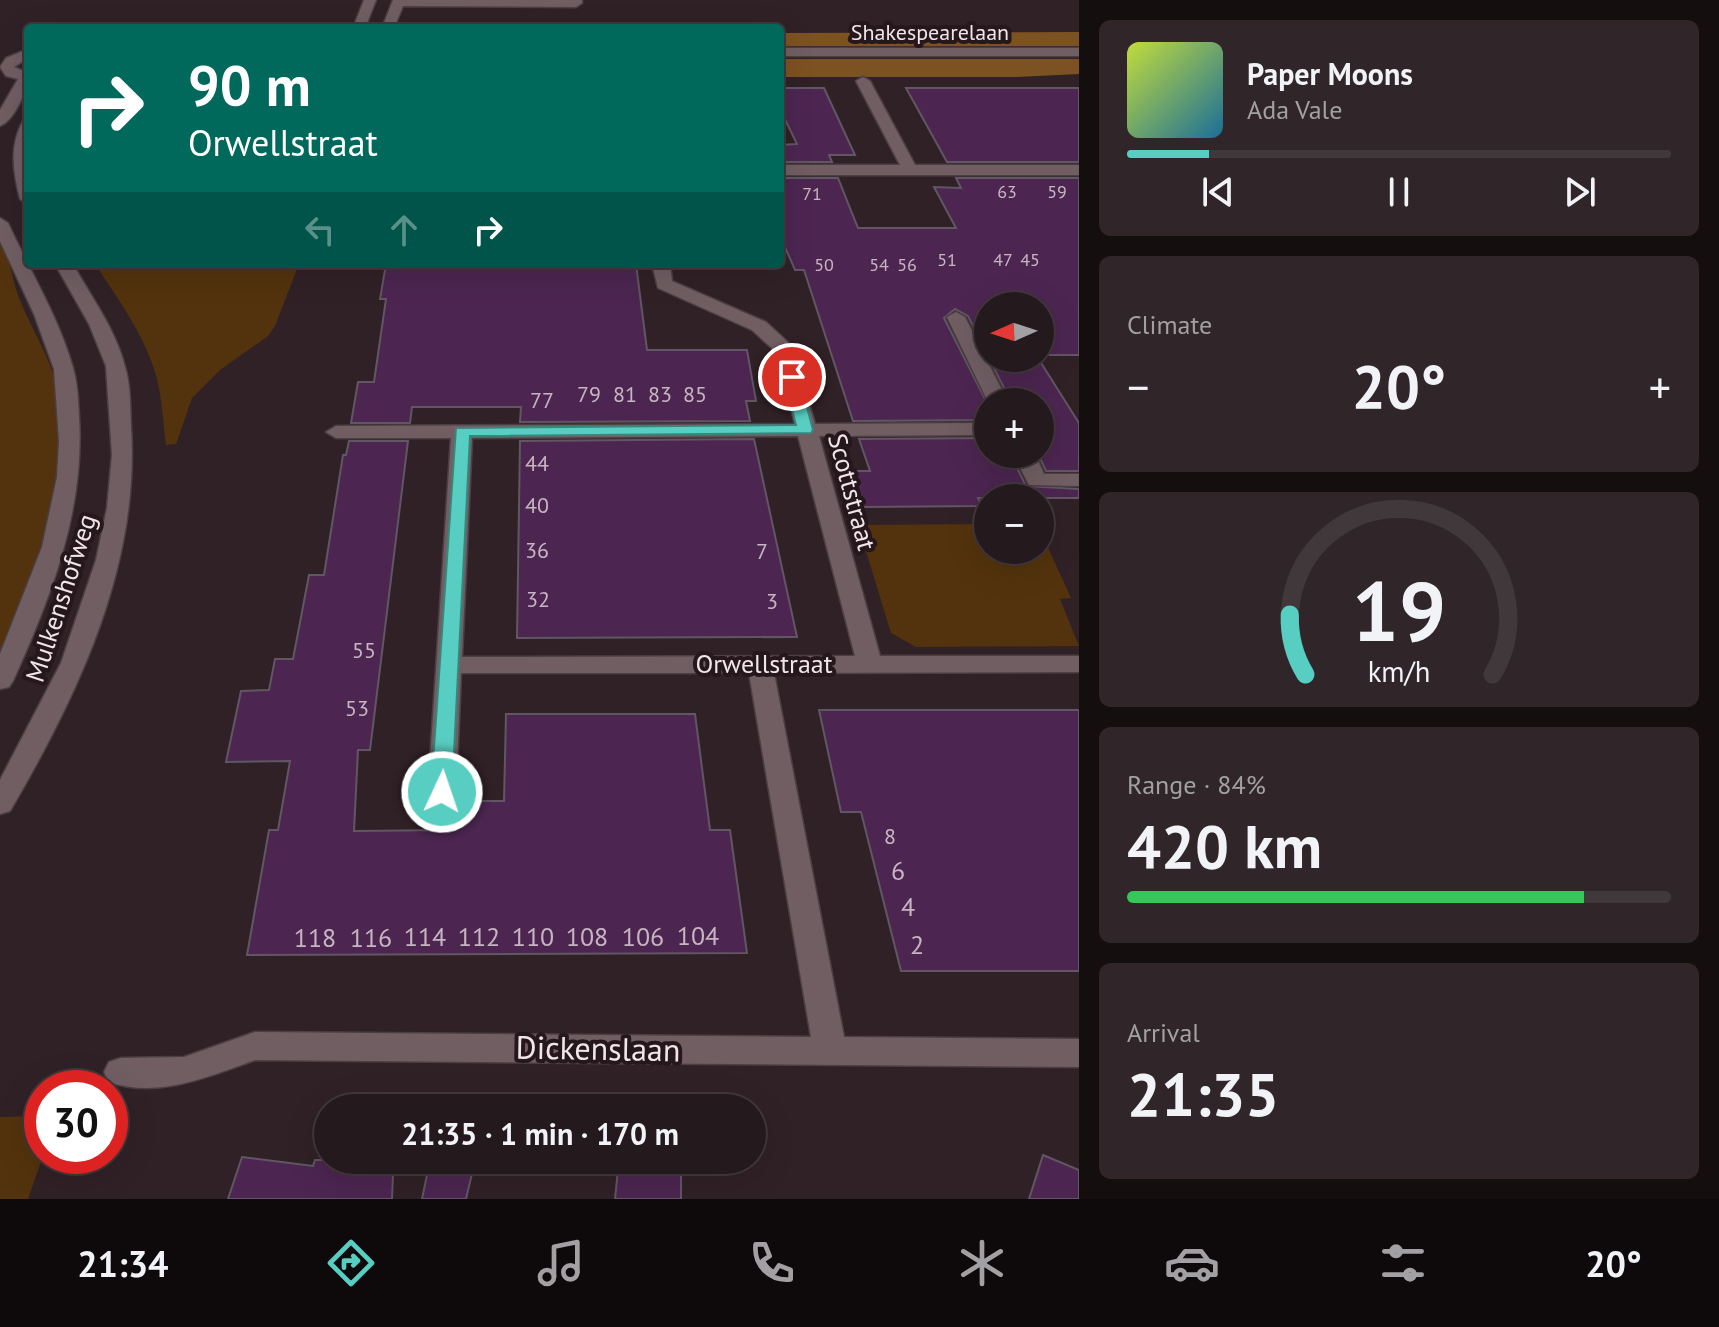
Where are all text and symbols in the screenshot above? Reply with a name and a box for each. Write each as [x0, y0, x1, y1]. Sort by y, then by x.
street label: Shakespearelaan [851, 18, 1009, 46]
text: 90 m [188, 49, 311, 121]
text: Paper Moons [1247, 54, 1413, 93]
icon: right [56, 56, 160, 160]
text: Ada Vale [1247, 93, 1342, 126]
text: Orwellstraat [188, 119, 378, 166]
icon: previous [1196, 170, 1240, 214]
icon: pause [1377, 170, 1421, 214]
icon: next [1558, 170, 1602, 214]
house number: 63 [997, 180, 1017, 203]
house number: 59 [1047, 180, 1067, 203]
house number: 71 [802, 182, 822, 205]
icon: left [298, 208, 342, 252]
icon: ahead [382, 208, 426, 252]
icon: right [466, 208, 510, 252]
house number: 51 [937, 248, 957, 271]
house number: 47 [993, 248, 1013, 271]
house number: 45 [1020, 248, 1040, 271]
house number: 50 [814, 253, 834, 276]
house number: 54 [869, 253, 889, 276]
house number: 56 [897, 253, 917, 276]
north arrow [974, 292, 1054, 372]
map controls [974, 292, 1054, 564]
text: Climate [1127, 308, 1212, 341]
pin [758, 343, 826, 411]
text: 20° [1352, 347, 1446, 425]
icon: arrive [770, 355, 814, 399]
text: − [1127, 358, 1149, 415]
text: + [1649, 358, 1671, 415]
house number: 79 [577, 380, 601, 408]
house number: 81 [613, 380, 637, 408]
house number: 83 [648, 380, 672, 408]
house number: 85 [683, 380, 707, 408]
house number: 77 [530, 386, 554, 414]
button: + [974, 388, 1054, 468]
street label: Scottstraat [821, 430, 884, 554]
house number: 44 [525, 449, 549, 477]
button: − [974, 484, 1054, 564]
house number: 40 [525, 491, 549, 519]
street label: Mulkenshofweg [18, 510, 103, 686]
house number: 36 [525, 536, 549, 564]
house number: 7 [756, 537, 768, 565]
text: 19 [1352, 556, 1446, 664]
house number: 32 [526, 585, 550, 613]
house number: 3 [766, 587, 778, 615]
house number: 55 [352, 636, 376, 664]
street label: Orwellstraat [695, 647, 833, 680]
text: km/h [1368, 654, 1430, 691]
house number: 53 [345, 694, 369, 722]
position arrow [400, 750, 484, 834]
text: Range · 84% [1127, 768, 1266, 801]
text: 420 km [1127, 807, 1322, 885]
house number: 8 [884, 822, 896, 850]
house number: 6 [891, 854, 905, 887]
house number: 4 [901, 890, 915, 923]
house number: 104 [677, 919, 719, 952]
house number: 114 [404, 920, 446, 953]
house number: 112 [458, 920, 500, 953]
house number: 110 [512, 920, 554, 953]
house number: 108 [566, 920, 608, 953]
house number: 106 [622, 920, 664, 953]
house number: 118 [294, 921, 336, 954]
house number: 116 [350, 921, 392, 954]
house number: 2 [910, 928, 924, 961]
text: Arrival [1127, 1016, 1200, 1049]
street label: Dickenslaan [515, 1026, 681, 1070]
text: 21:35 [1127, 1055, 1279, 1133]
speed limit sign: 30 [24, 1070, 128, 1174]
text: 21:35 · 1 min · 170 m [401, 1114, 679, 1153]
icon: directions [323, 1235, 379, 1291]
icon: music [533, 1235, 589, 1291]
icon: phone [744, 1235, 800, 1291]
icon: climate [954, 1235, 1010, 1291]
icon: car [1164, 1235, 1220, 1291]
icon: filters [1375, 1235, 1431, 1291]
text: 21:34 [77, 1240, 169, 1287]
text: 20° [1585, 1240, 1642, 1287]

